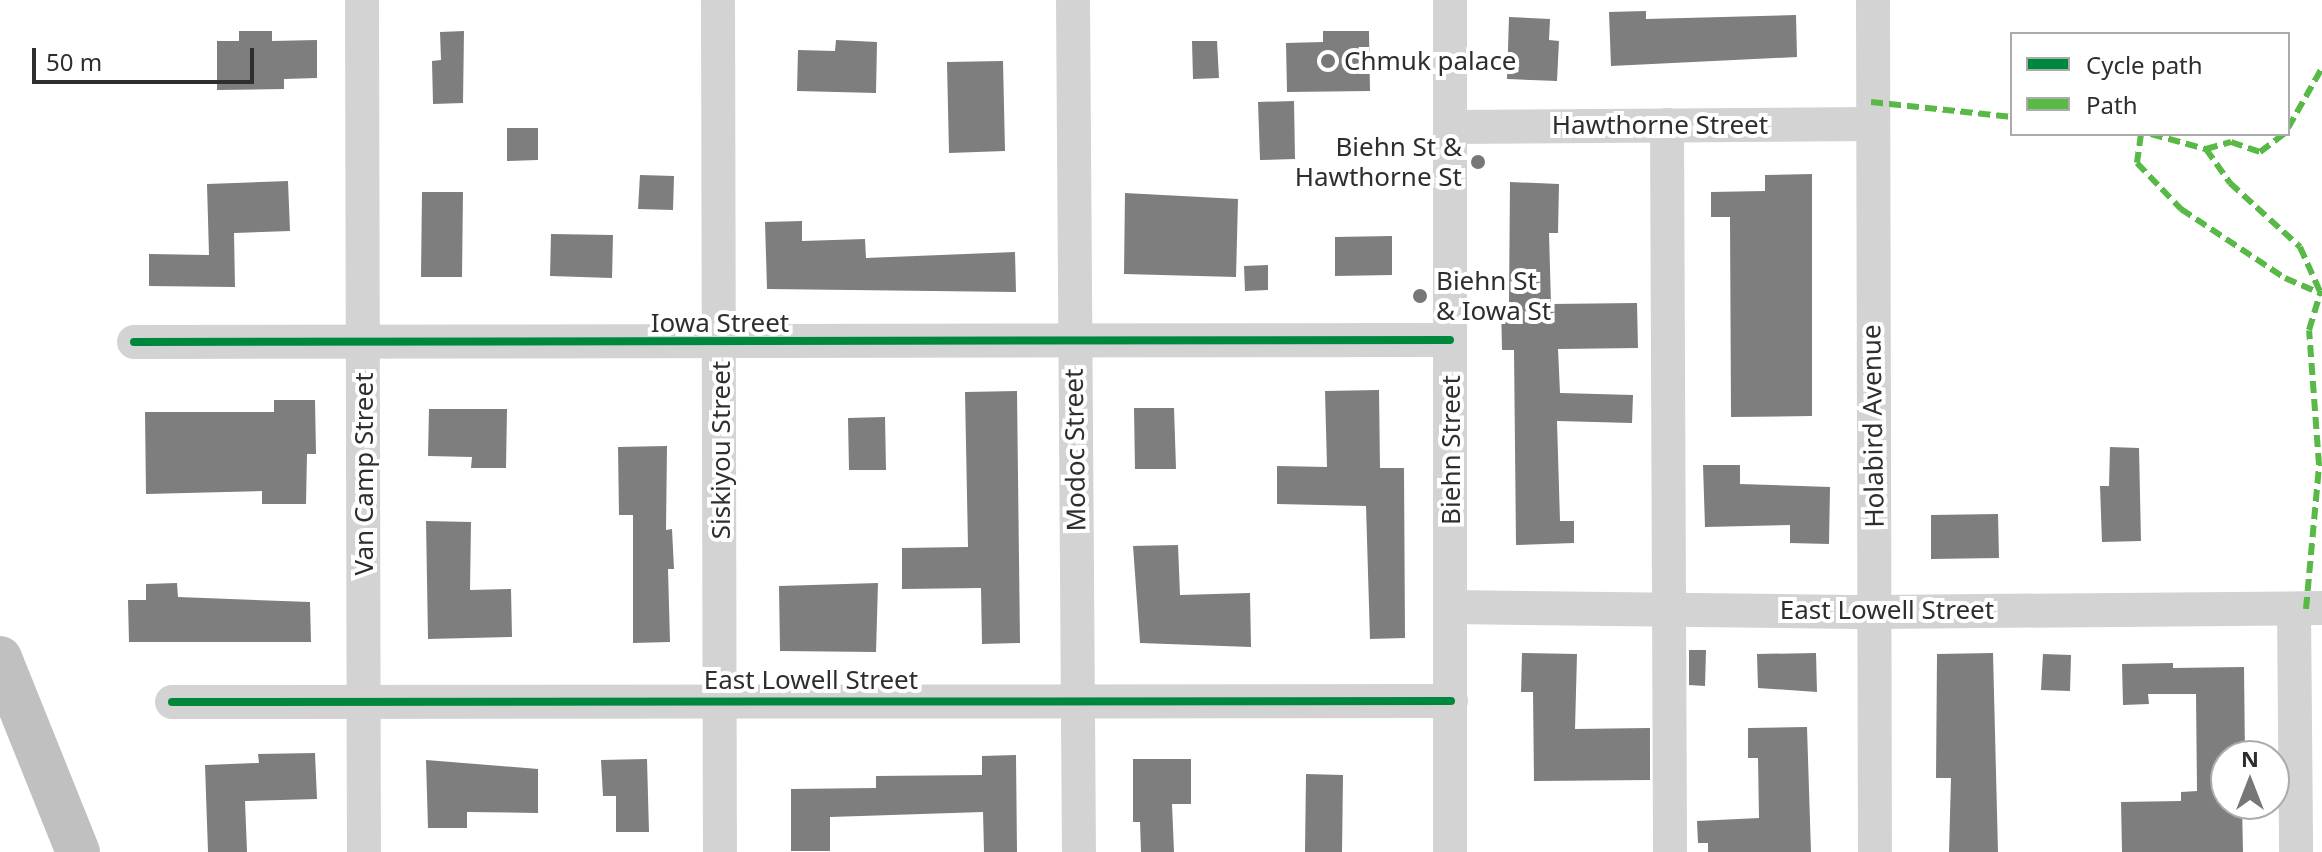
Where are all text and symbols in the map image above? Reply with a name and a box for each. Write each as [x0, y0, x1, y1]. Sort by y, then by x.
scale bar [36, 32, 258, 82]
legend [2010, 32, 2290, 136]
text: 50 m [46, 45, 102, 78]
place label: Chmuk palace [1344, 45, 1517, 77]
text: Cycle path [2086, 48, 2203, 81]
marker: Chmuk palace [1319, 52, 1337, 70]
text: Path [2086, 88, 2137, 121]
street label: Hawthorne Street [1552, 109, 1768, 141]
place label: Biehn St & Hawthorne St [1295, 131, 1462, 192]
marker: Biehn St & Hawthorne St [1469, 153, 1487, 171]
place label: Biehn St & Iowa St [1436, 265, 1551, 326]
marker: Biehn St & Iowa St [1411, 287, 1429, 305]
street label: Iowa Street [651, 307, 789, 339]
street label: Holabird Avenue [1856, 324, 1890, 528]
street label: Siskiyou Street [705, 361, 737, 539]
street label: Modoc Street [1058, 368, 1092, 532]
street label: Van Camp Street [348, 372, 380, 576]
street label: Biehn Street [1435, 375, 1467, 525]
street label: East Lowell Street [1780, 594, 1994, 626]
street label: East Lowell Street [704, 664, 918, 696]
north arrow [2210, 740, 2290, 820]
text: N [2241, 743, 2259, 773]

